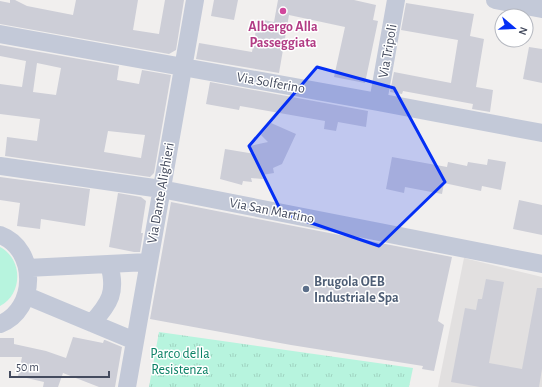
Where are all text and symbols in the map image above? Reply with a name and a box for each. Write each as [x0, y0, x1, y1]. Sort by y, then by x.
marker: Albergo Alla Passeggiata [278, 6, 288, 16]
north arrow [494, 8, 534, 48]
place label: Albergo Alla Passeggiata [248, 20, 318, 50]
street label: Via Tripoli [376, 23, 400, 79]
text: N [517, 26, 529, 37]
street label: Via Solferino [236, 70, 306, 96]
street label: Via Dante Alighieri [145, 141, 177, 245]
street label: Via San Martino [228, 196, 315, 226]
place label: Brugola OEB Industriale Spa [314, 275, 399, 305]
marker: Brugola OEB Industriale Spa [301, 284, 311, 294]
park label: Parco della Resistenza [150, 347, 210, 377]
scale bar [10, 353, 109, 379]
text: 50 m [16, 361, 39, 373]

